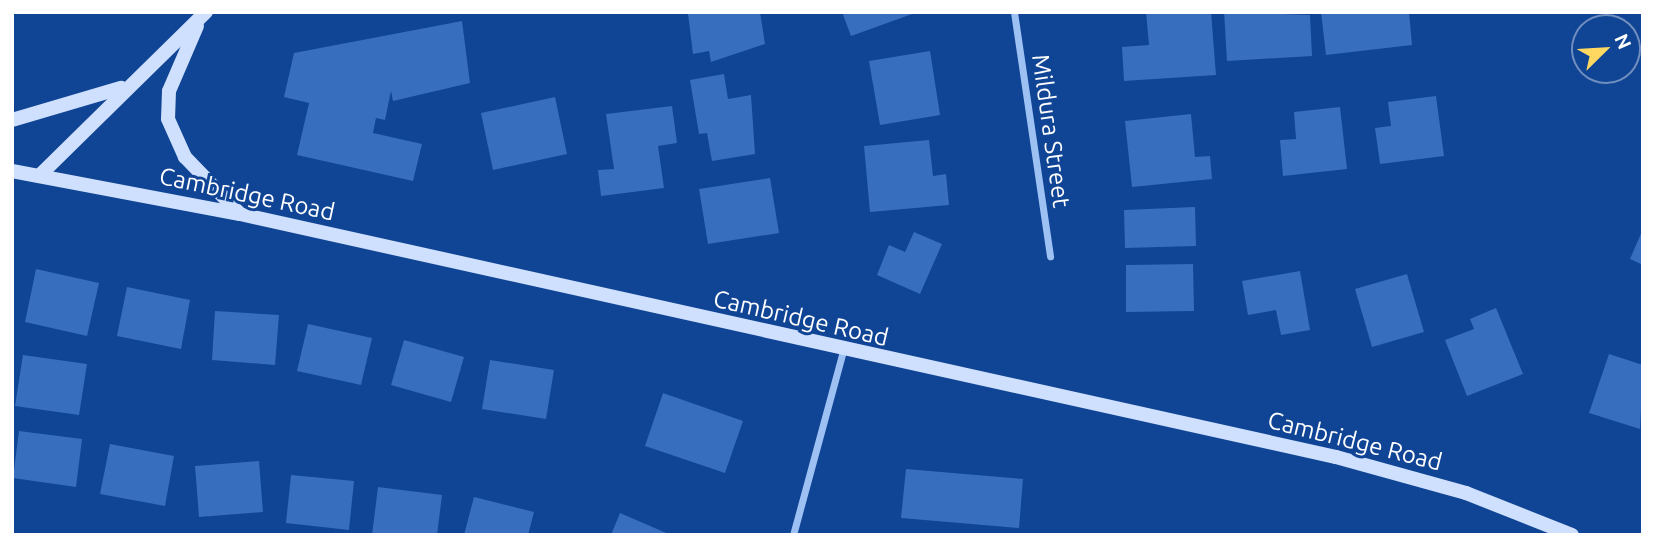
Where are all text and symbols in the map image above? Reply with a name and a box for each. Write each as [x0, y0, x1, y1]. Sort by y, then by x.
north arrow [1571, 14, 1641, 84]
text: N [1610, 30, 1636, 52]
street label: Mildura Street [1026, 52, 1076, 210]
street label: Cambridge Road [157, 161, 337, 227]
street label: Cambridge Road [711, 284, 891, 352]
street label: Cambridge Road [1265, 405, 1445, 477]

